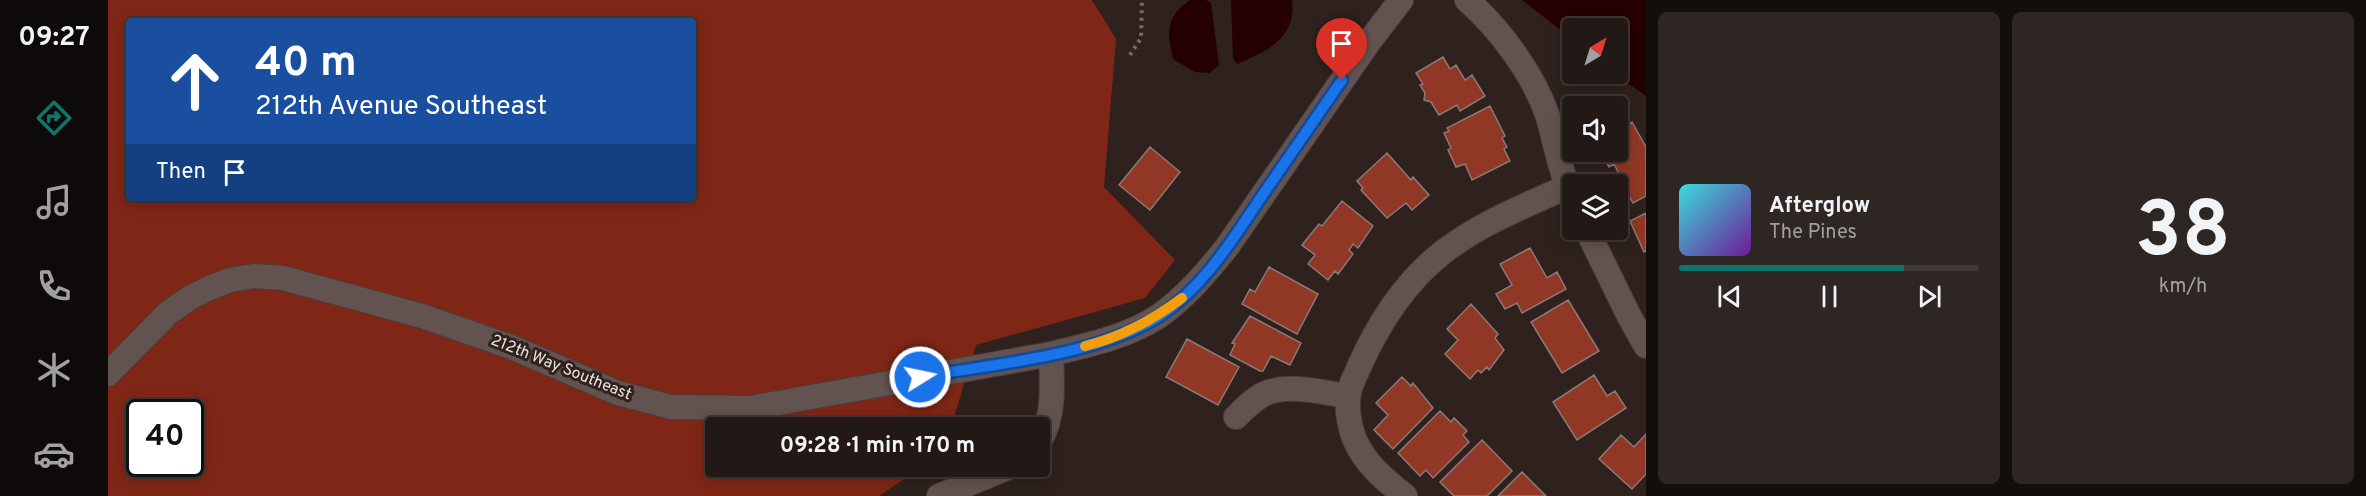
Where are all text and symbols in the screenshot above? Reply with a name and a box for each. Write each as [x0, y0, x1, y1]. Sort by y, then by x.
pin [1316, 18, 1367, 80]
north arrow [1562, 18, 1628, 84]
map controls [1562, 18, 1628, 240]
text: 09:27 [18, 21, 90, 55]
icon: arrive [1325, 27, 1358, 60]
text: 40 m [255, 38, 357, 91]
icon: ahead [156, 42, 234, 120]
text: 212th Avenue Southeast [255, 90, 547, 124]
button: sound [1562, 96, 1628, 162]
icon: directions [33, 97, 75, 139]
icon: arrive [218, 156, 251, 189]
text: Then [156, 159, 206, 186]
button: layers [1562, 174, 1628, 240]
icon: music [33, 181, 75, 223]
text: 38 [2135, 185, 2231, 284]
text: Afterglow [1769, 193, 1870, 220]
text: The Pines [1769, 220, 1857, 246]
icon: phone [33, 265, 75, 307]
text: km/h [2159, 274, 2207, 300]
icon: previous [1713, 280, 1746, 313]
icon: pause [1813, 280, 1846, 313]
icon: next [1913, 280, 1946, 313]
street label: 212th Way Southeast [488, 331, 634, 405]
position arrow [888, 345, 952, 409]
icon: climate [33, 349, 75, 391]
speed limit sign: 40 [126, 399, 204, 477]
icon: car [33, 433, 75, 475]
text: 09:28 · 1 min · 170 m [780, 433, 975, 460]

